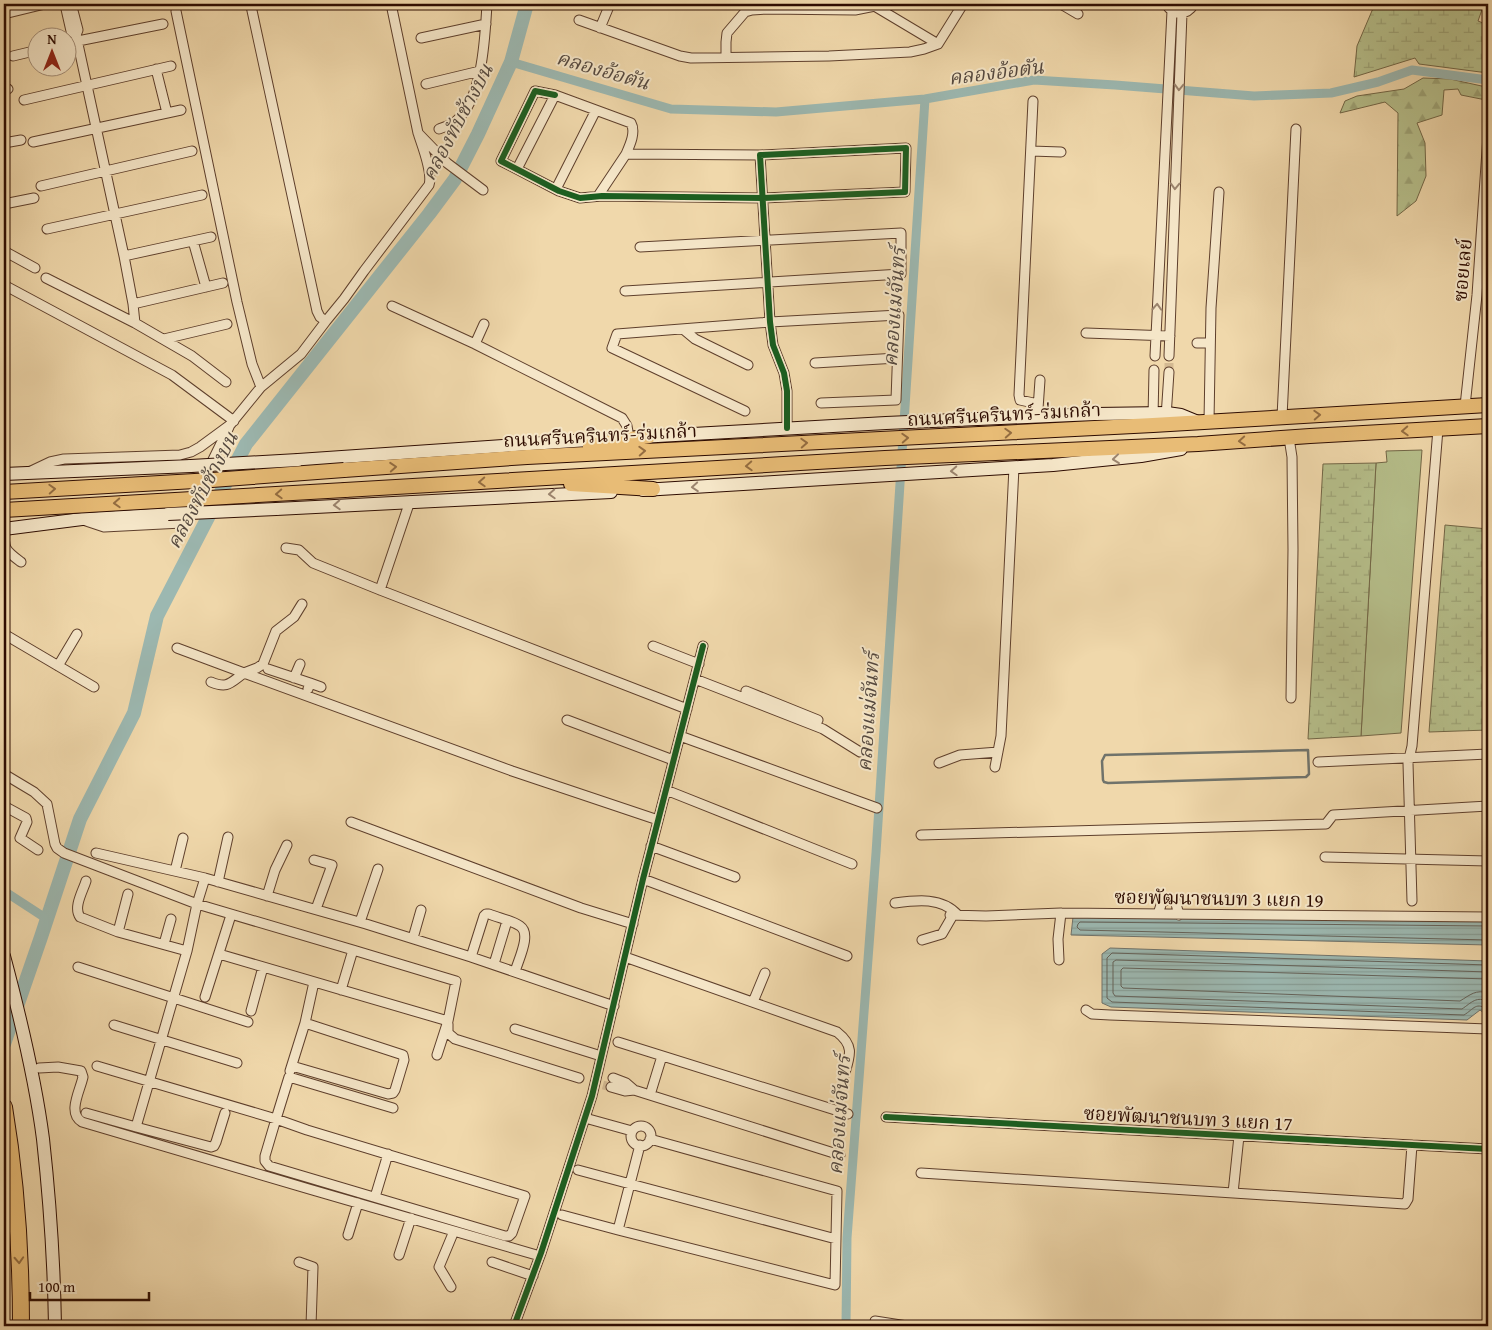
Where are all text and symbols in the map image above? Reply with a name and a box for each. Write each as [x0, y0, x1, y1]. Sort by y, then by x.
north arrow [28, 28, 78, 78]
text: N [47, 29, 57, 49]
water label: คลองอ้อตัน [553, 42, 654, 97]
water label: คลองอ้อตัน [947, 51, 1046, 92]
water label: คลองทับช้างบน [413, 57, 500, 186]
one-way arrow [1174, 84, 1184, 91]
one-way arrow [1170, 182, 1180, 190]
street label: ซอยเลย์ [1445, 237, 1479, 303]
water label: คลองแม่จันทร์ [875, 241, 913, 368]
one-way arrow [1152, 303, 1163, 311]
street label: ถนนศรีนครินทร์-ร่มเกล้า [906, 395, 1102, 433]
one-way arrow [1313, 409, 1321, 420]
street label: ถนนศรีนครินทร์-ร่มเกล้า [502, 416, 698, 454]
water label: คลองทับช้างบน [158, 425, 245, 554]
one-way arrow [1400, 425, 1408, 436]
one-way arrow [1004, 427, 1012, 438]
one-way arrow [901, 433, 909, 444]
one-way arrow [1238, 435, 1246, 446]
one-way arrow [801, 438, 809, 449]
one-way arrow [638, 446, 646, 457]
one-way arrow [1112, 453, 1120, 464]
one-way arrow [389, 461, 397, 472]
one-way arrow [745, 461, 753, 472]
one-way arrow [950, 465, 958, 476]
one-way arrow [478, 476, 486, 487]
one-way arrow [691, 481, 699, 492]
one-way arrow [49, 483, 57, 494]
one-way arrow [275, 488, 283, 499]
one-way arrow [548, 489, 556, 500]
one-way arrow [113, 498, 121, 509]
one-way arrow [333, 500, 341, 511]
water label: คลองแม่จันทร์ [849, 646, 887, 773]
street label: ซอยพัฒนาชนบท 3 แยก 19 [1114, 882, 1324, 914]
water label: คลองแม่จันทร์ [820, 1049, 858, 1176]
street label: ซอยพัฒนาชนบท 3 แยก 17 [1083, 1099, 1293, 1137]
one-way arrow [14, 1256, 25, 1264]
scale bar [30, 1270, 149, 1302]
text: 100 m [38, 1276, 76, 1297]

